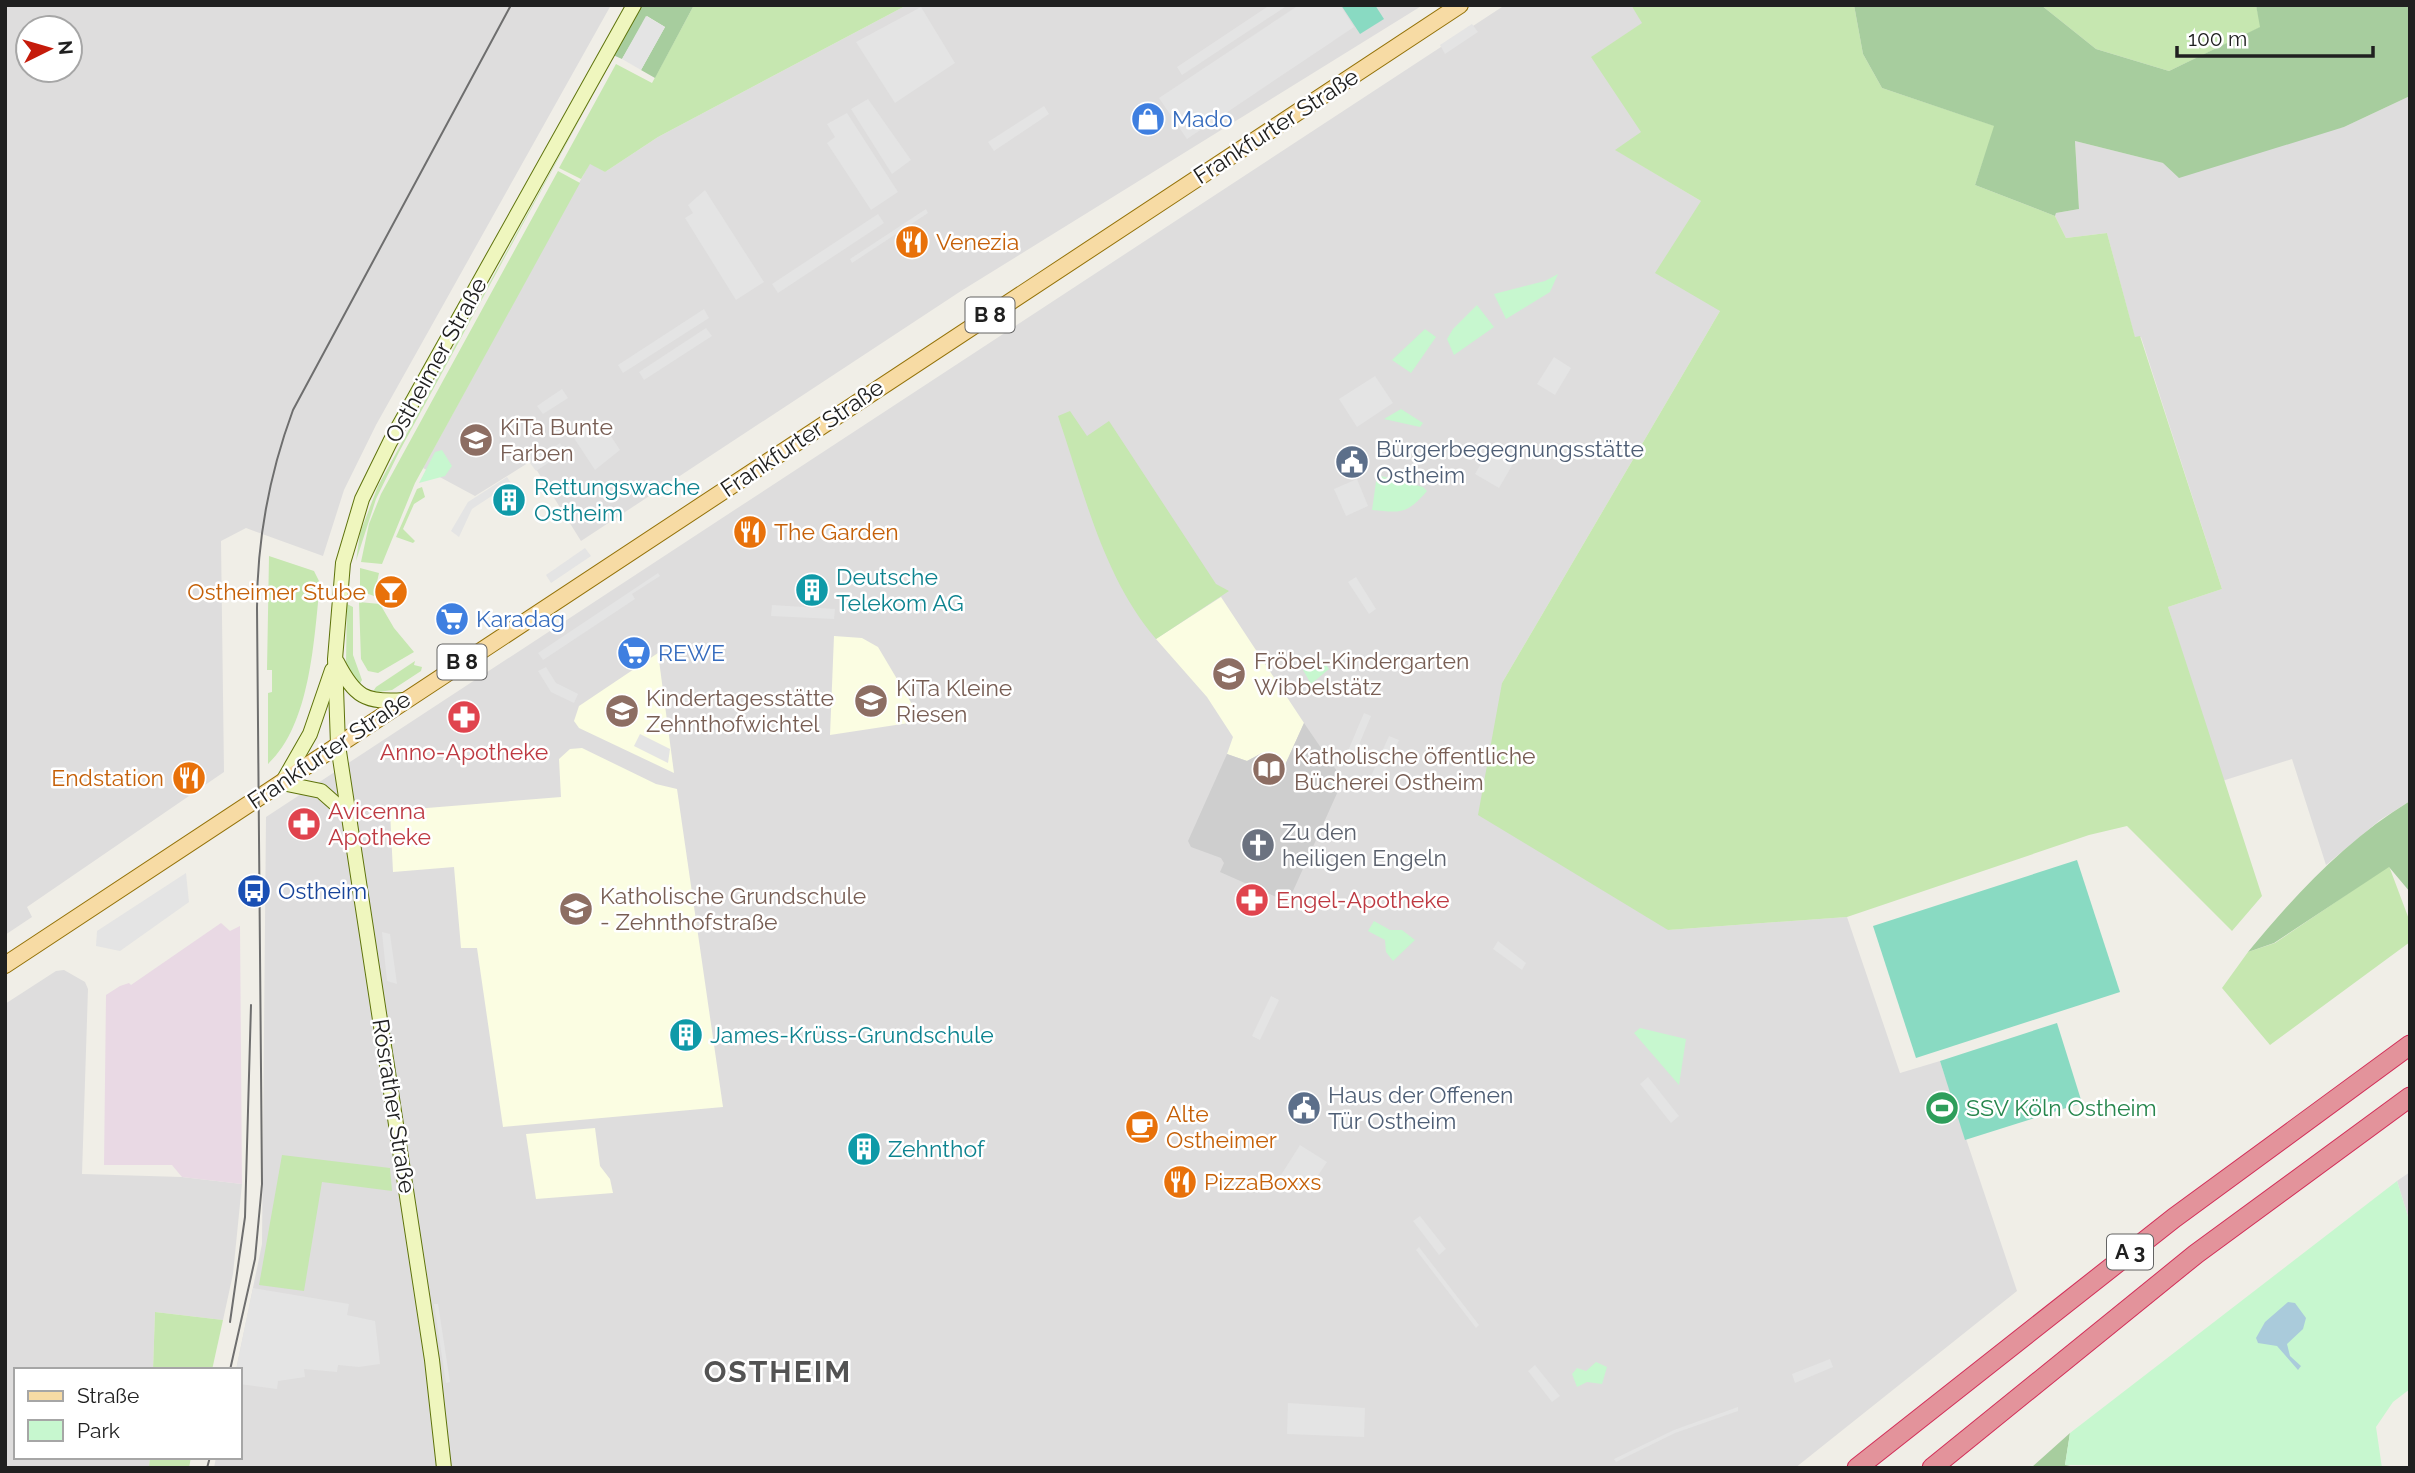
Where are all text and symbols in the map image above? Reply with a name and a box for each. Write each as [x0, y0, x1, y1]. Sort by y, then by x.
north arrow [14, 14, 84, 84]
scale bar [2177, 14, 2373, 58]
text: 100 m [2188, 26, 2247, 51]
text: N [54, 39, 78, 56]
street label: Frankfurter Straße [1188, 62, 1363, 189]
shop icon: Mado [1129, 100, 1167, 138]
place label: Mado [1172, 105, 1233, 132]
restaurant icon: Venezia [893, 223, 931, 261]
place label: Venezia [936, 228, 1019, 255]
street label: Ostheimer Straße [379, 273, 492, 447]
road number: B 8 [965, 298, 1014, 332]
street label: Frankfurter Straße [715, 373, 888, 502]
place label: KiTa Bunte Farben [500, 413, 613, 466]
school or university icon: KiTa Bunte Farben [457, 421, 495, 459]
place label: Bürgerbegegnungsstätte Ostheim [1376, 435, 1644, 488]
public building icon: Bürgerbegegnungsstätte Ostheim [1333, 443, 1371, 481]
place label: Rettungswache Ostheim [534, 473, 700, 526]
building icon: Rettungswache Ostheim [490, 481, 528, 519]
restaurant icon: The Garden [731, 513, 769, 551]
place label: The Garden [774, 518, 899, 545]
place label: Deutsche Telekom AG [836, 563, 964, 616]
building icon: Deutsche Telekom AG [793, 571, 831, 609]
bar icon: Ostheimer Stube [372, 573, 410, 611]
place label: Ostheimer Stube [187, 578, 366, 605]
supermarket icon: Karadag [433, 600, 471, 638]
place label: Karadag [476, 605, 565, 632]
supermarket icon: REWE [615, 634, 653, 672]
place label: REWE [658, 639, 725, 666]
road number: B 8 [438, 644, 486, 680]
place label: Fröbel-Kindergarten Wibbelstätz [1254, 647, 1469, 700]
school or university icon: Fröbel-Kindergarten Wibbelstätz [1210, 655, 1248, 693]
place label: KiTa Kleine Riesen [896, 674, 1012, 727]
school or university icon: KiTa Kleine Riesen [852, 682, 890, 720]
place label: Kindertagesstätte Zehnthofwichtel [646, 684, 834, 737]
street label: Frankfurter Straße [242, 685, 415, 814]
school or university icon: Kindertagesstätte Zehnthofwichtel [603, 692, 641, 730]
pharmacy icon: Anno-Apotheke [445, 698, 483, 736]
place label: Anno-Apotheke [380, 738, 548, 765]
place label: Katholische öffentliche Bücherei Ostheim [1294, 742, 1536, 795]
library icon: Katholische öffentliche Bücherei Ostheim [1250, 750, 1288, 788]
restaurant icon: Endstation [170, 759, 208, 797]
place label: Endstation [51, 764, 164, 791]
place label: Avicenna Apotheke [328, 797, 431, 850]
pharmacy icon: Avicenna Apotheke [285, 805, 323, 843]
place label: Zu den heiligen Engeln [1282, 818, 1447, 871]
church icon: Zu den heiligen Engeln [1239, 826, 1277, 864]
bus stop icon: Ostheim [235, 872, 273, 910]
place label: Ostheim [278, 877, 367, 904]
pharmacy icon: Engel-Apotheke [1233, 881, 1271, 919]
place label: Katholische Grundschule - Zehnthofstraße [600, 882, 866, 935]
place label: Engel-Apotheke [1276, 886, 1449, 913]
school or university icon: Katholische Grundschule - Zehnthofstraße [557, 890, 595, 928]
building icon: James-Krüss-Grundschule [667, 1016, 705, 1054]
street label: Rösrather Straße [367, 1017, 422, 1195]
place label: James-Krüss-Grundschule [710, 1021, 994, 1048]
place label: Haus der Offenen Tür Ostheim [1328, 1081, 1513, 1134]
public building icon: Haus der Offenen Tür Ostheim [1285, 1089, 1323, 1127]
sports icon: SSV Köln Ostheim [1923, 1089, 1961, 1127]
place label: SSV Köln Ostheim [1966, 1094, 2157, 1121]
place label: Alte Ostheimer [1166, 1100, 1277, 1153]
cafe icon: Alte Ostheimer [1123, 1108, 1161, 1146]
building icon: Zehnthof [845, 1130, 883, 1168]
place label: Zehnthof [888, 1135, 986, 1162]
restaurant icon: PizzaBoxxs [1161, 1163, 1199, 1201]
place label: PizzaBoxxs [1204, 1168, 1321, 1195]
road number: A 3 [2107, 1234, 2153, 1270]
district label: OSTHEIM [704, 1354, 852, 1389]
legend [14, 1368, 242, 1459]
text: Straße [77, 1383, 139, 1408]
text: Park [77, 1418, 120, 1443]

